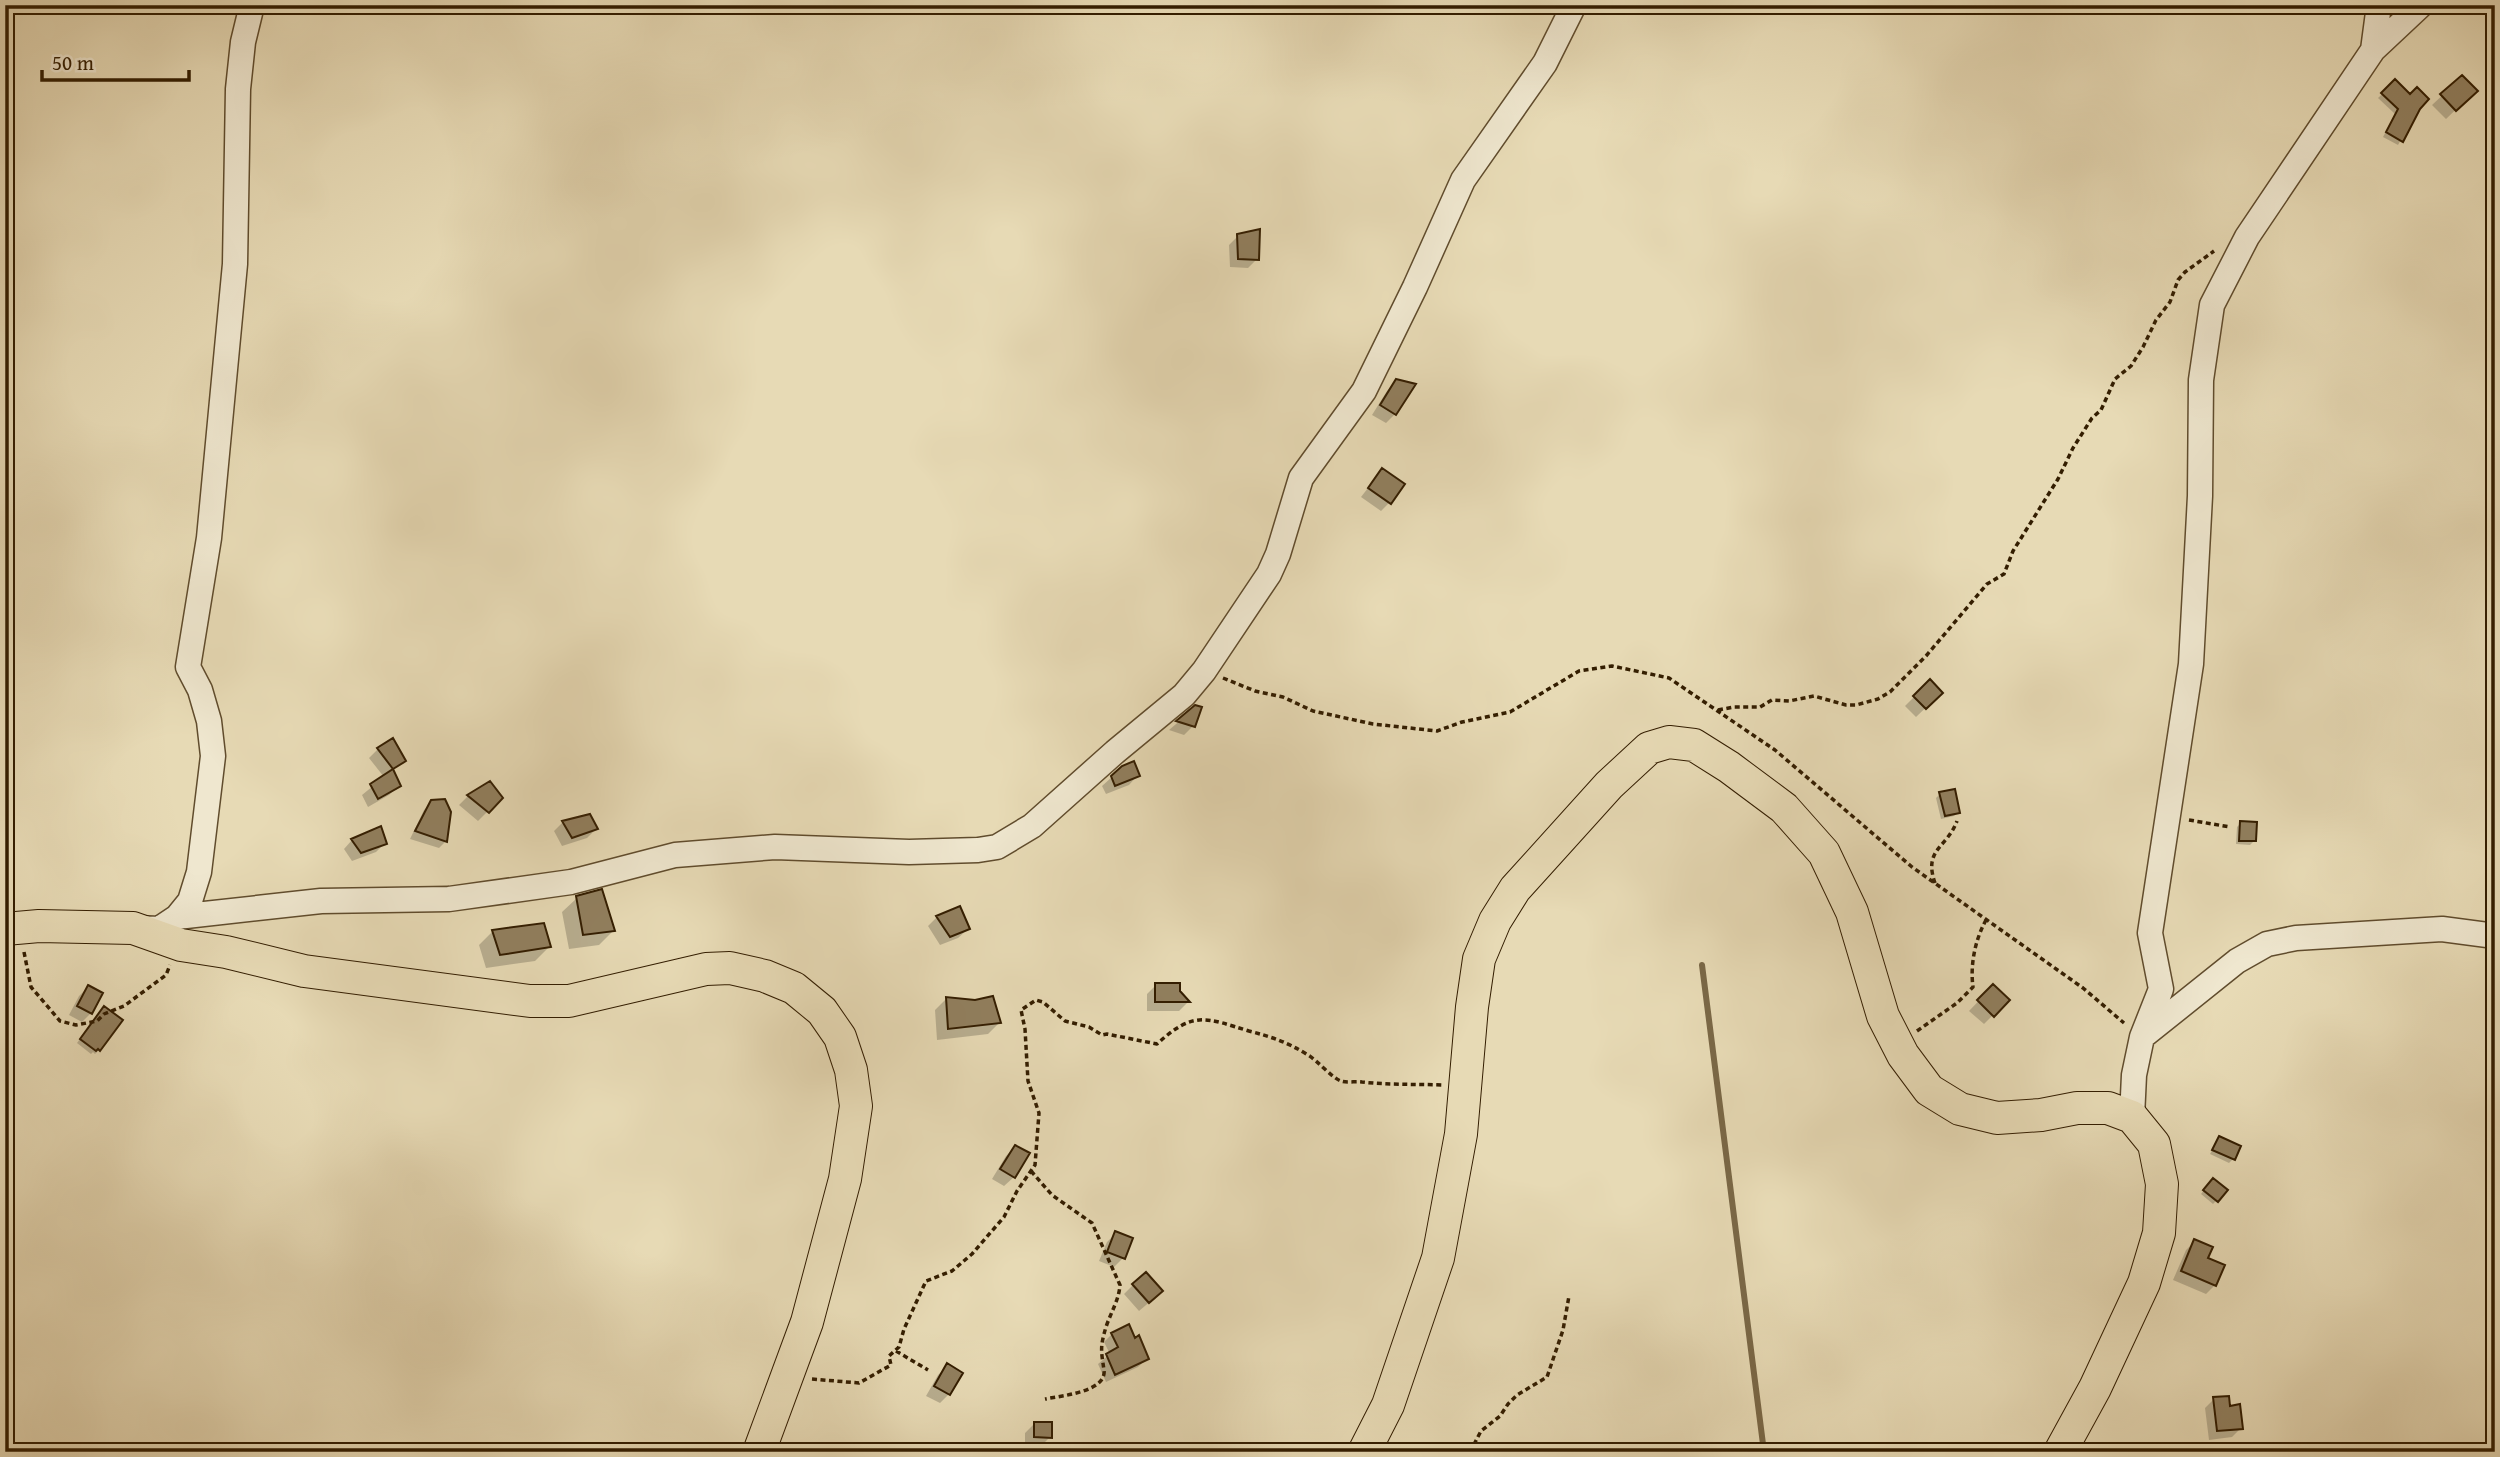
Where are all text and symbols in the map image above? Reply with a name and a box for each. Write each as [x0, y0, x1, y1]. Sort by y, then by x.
scale bar [42, 38, 189, 82]
text: 50 m [52, 47, 94, 78]

